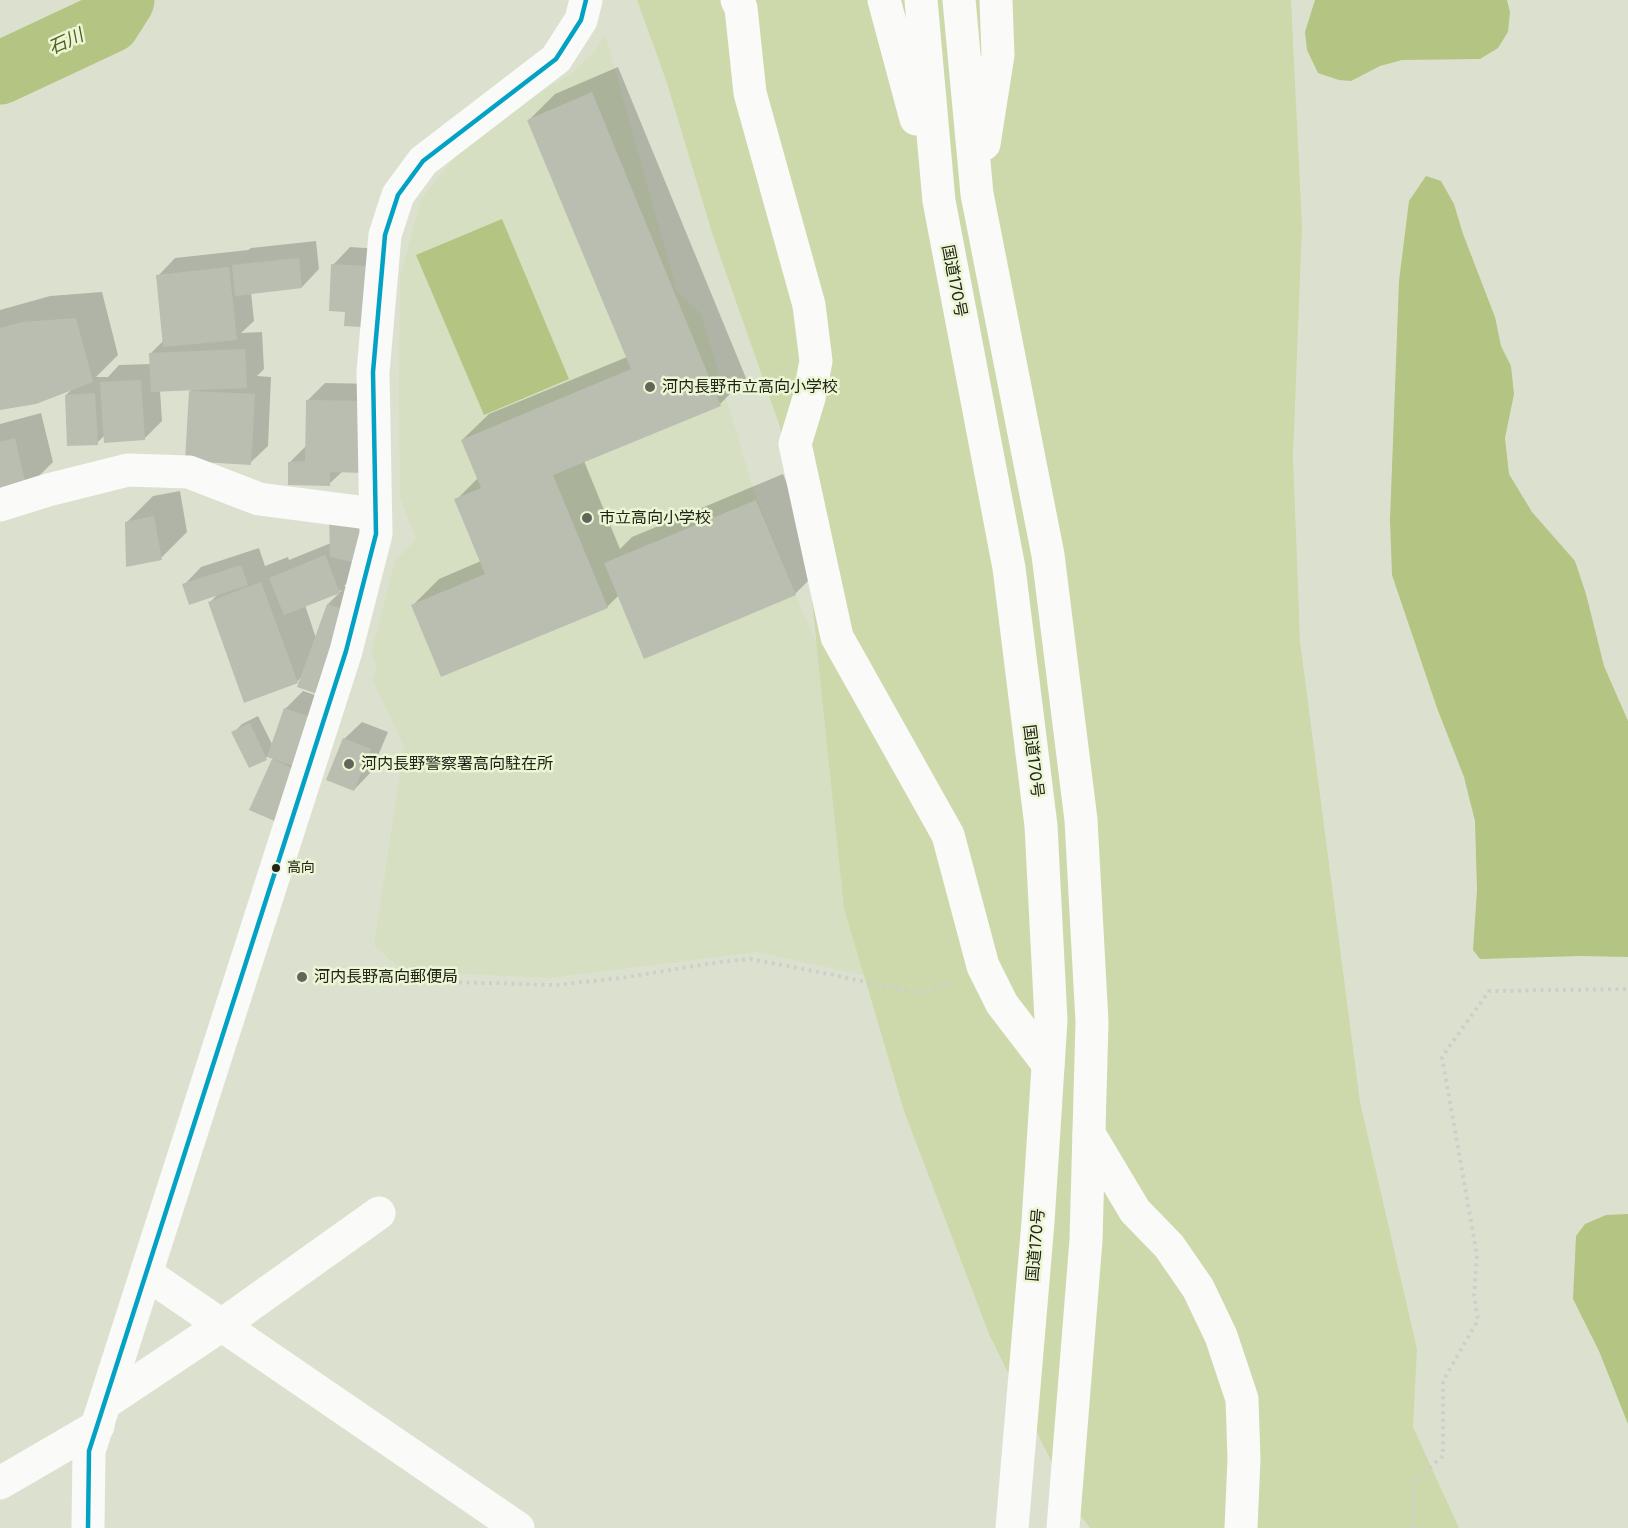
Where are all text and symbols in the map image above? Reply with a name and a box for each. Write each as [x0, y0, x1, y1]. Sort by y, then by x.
water label: 石川 [45, 25, 87, 59]
street label: 国道170号 [938, 243, 970, 319]
place label: 河内長野市立高向小学校 [662, 377, 838, 397]
marker: 河内長野市立高向小学校 [643, 380, 657, 394]
place label: 市立高向小学校 [599, 508, 711, 528]
marker: 市立高向小学校 [580, 511, 594, 525]
street label: 国道170号 [1019, 723, 1047, 799]
place label: 河内長野警察署高向駐在所 [361, 754, 553, 774]
marker: 河内長野警察署高向駐在所 [342, 757, 356, 771]
place label: 高向 [287, 860, 315, 876]
marker: 高向 [270, 862, 282, 874]
place label: 河内長野高向郵便局 [314, 967, 458, 987]
marker: 河内長野高向郵便局 [295, 970, 309, 984]
street label: 国道170号 [1023, 1208, 1049, 1282]

